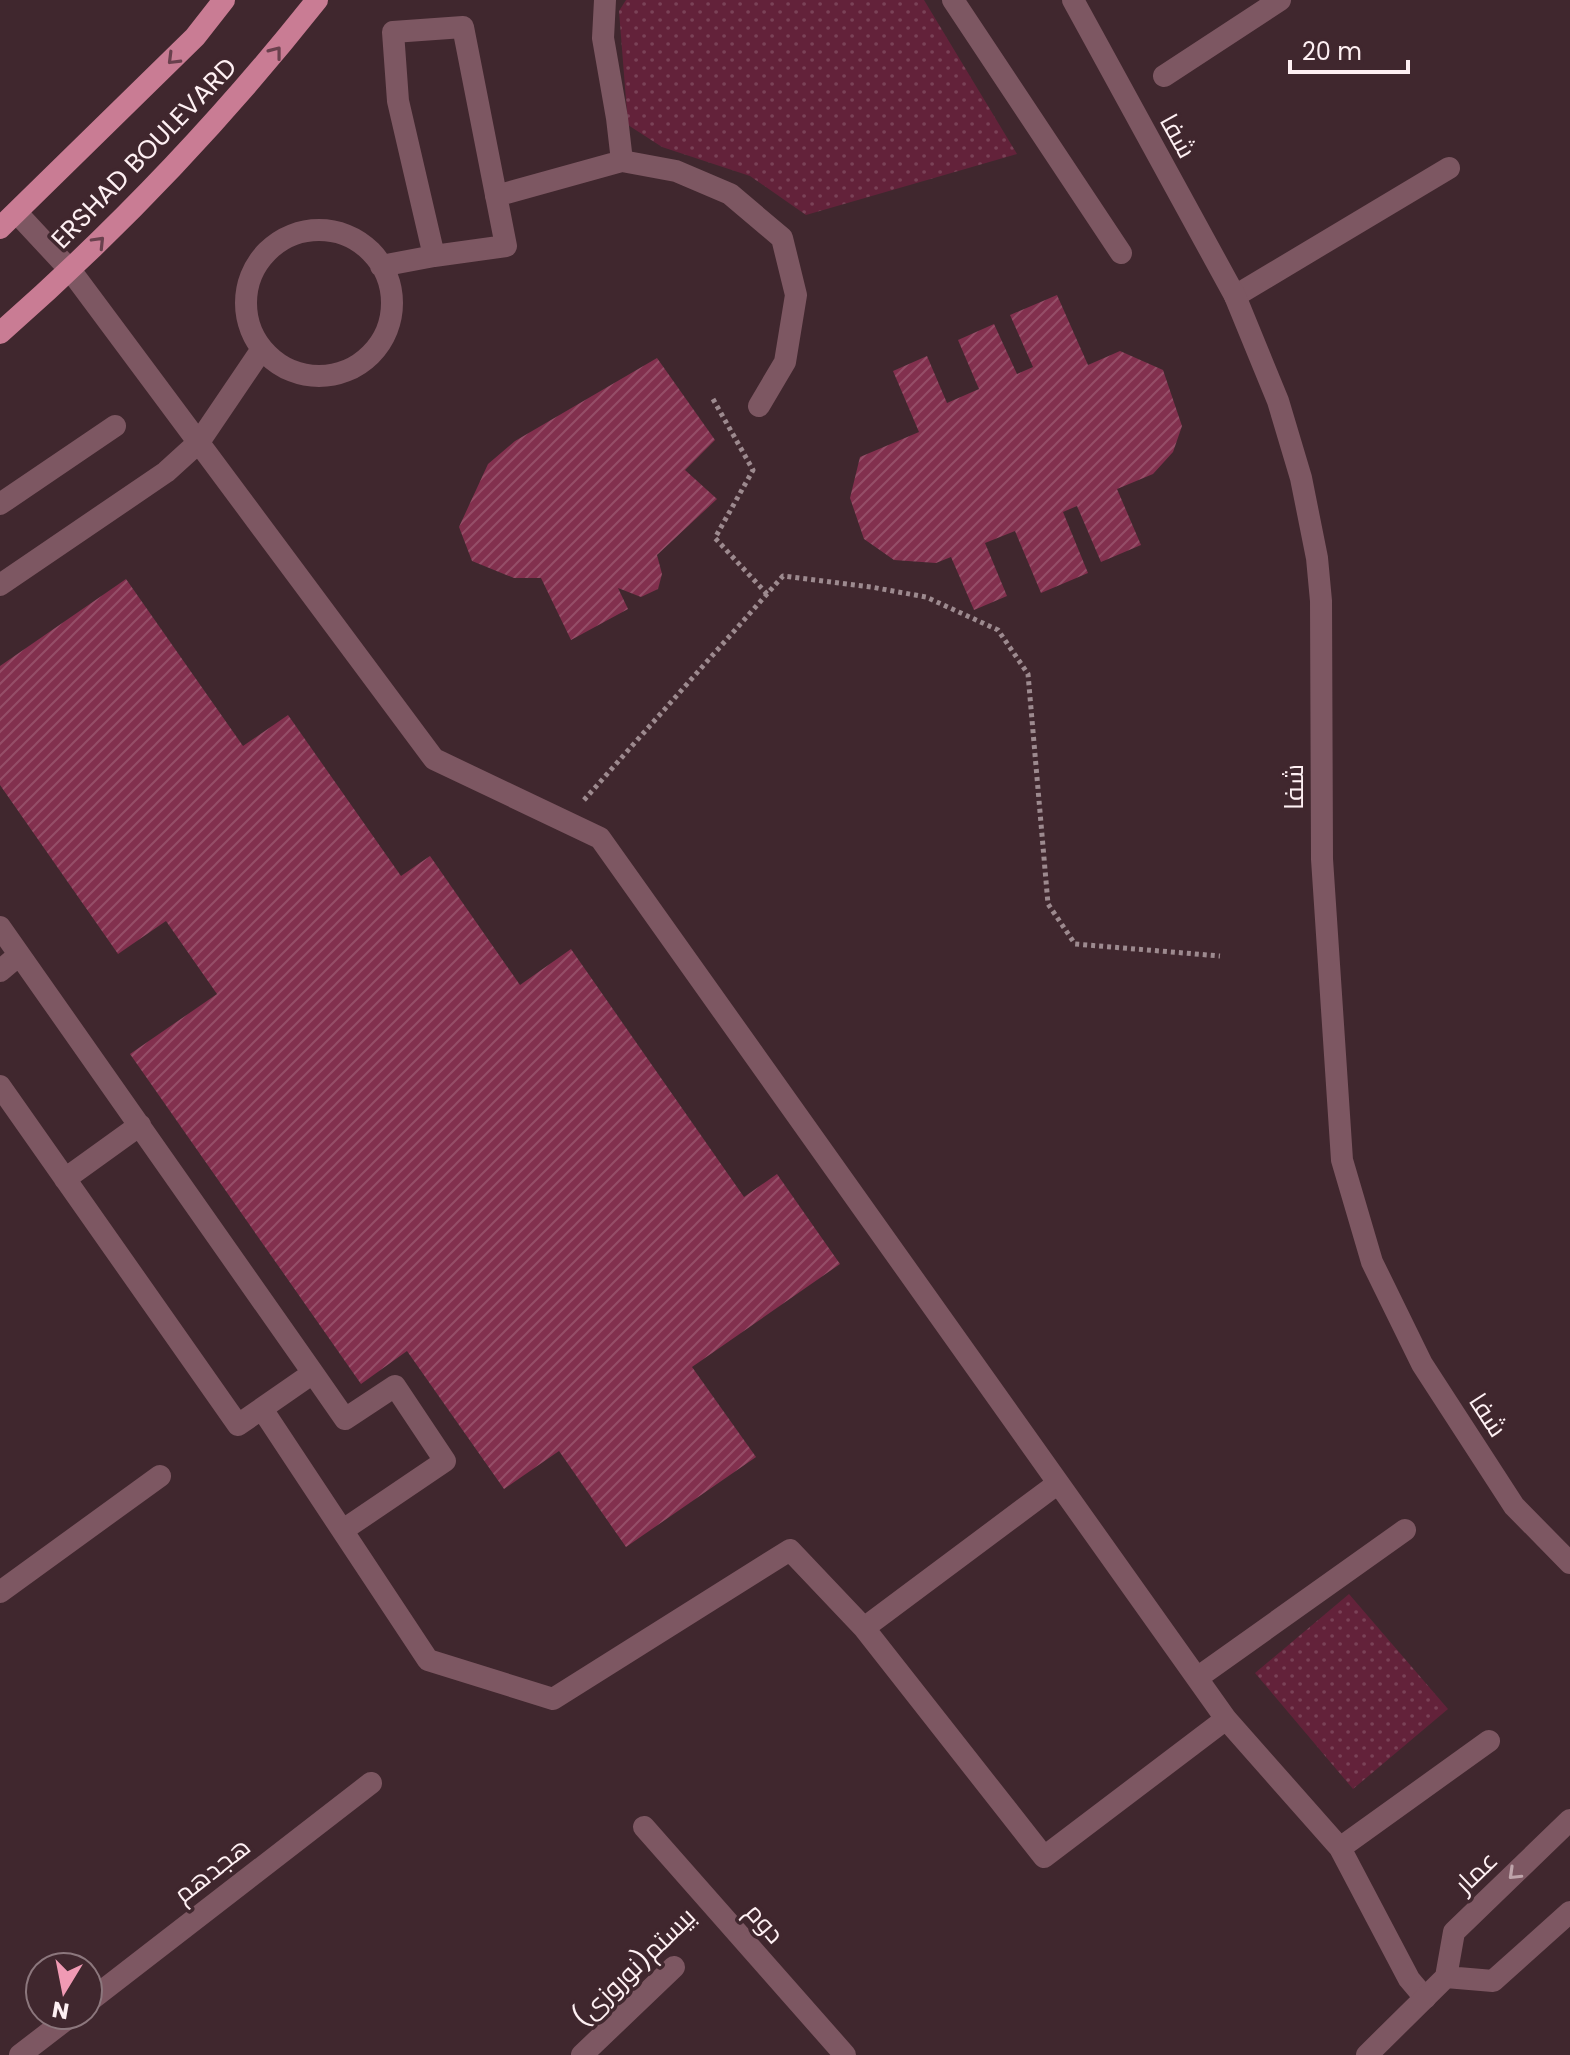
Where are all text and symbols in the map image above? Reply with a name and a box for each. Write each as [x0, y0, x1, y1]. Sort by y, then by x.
scale bar [1290, 24, 1408, 74]
text: 20 m [1302, 35, 1362, 68]
one-way arrow [266, 47, 281, 61]
street label: ERSHAD BOULEVARD [43, 49, 245, 257]
one-way arrow [168, 50, 182, 64]
street label: شفا [1151, 107, 1205, 165]
one-way arrow [89, 237, 104, 251]
street label: شفا [1276, 764, 1312, 810]
street label: شفا [1460, 1386, 1516, 1444]
street label: هجدهم [166, 1829, 258, 1911]
street label: عمار [1445, 1843, 1506, 1903]
one-way arrow [1509, 1865, 1523, 1880]
street label: دوم [737, 1895, 793, 1951]
street label: بیستم(نوروزی) [565, 1899, 703, 2035]
north arrow [24, 1951, 104, 2031]
text: N [50, 1994, 71, 2027]

